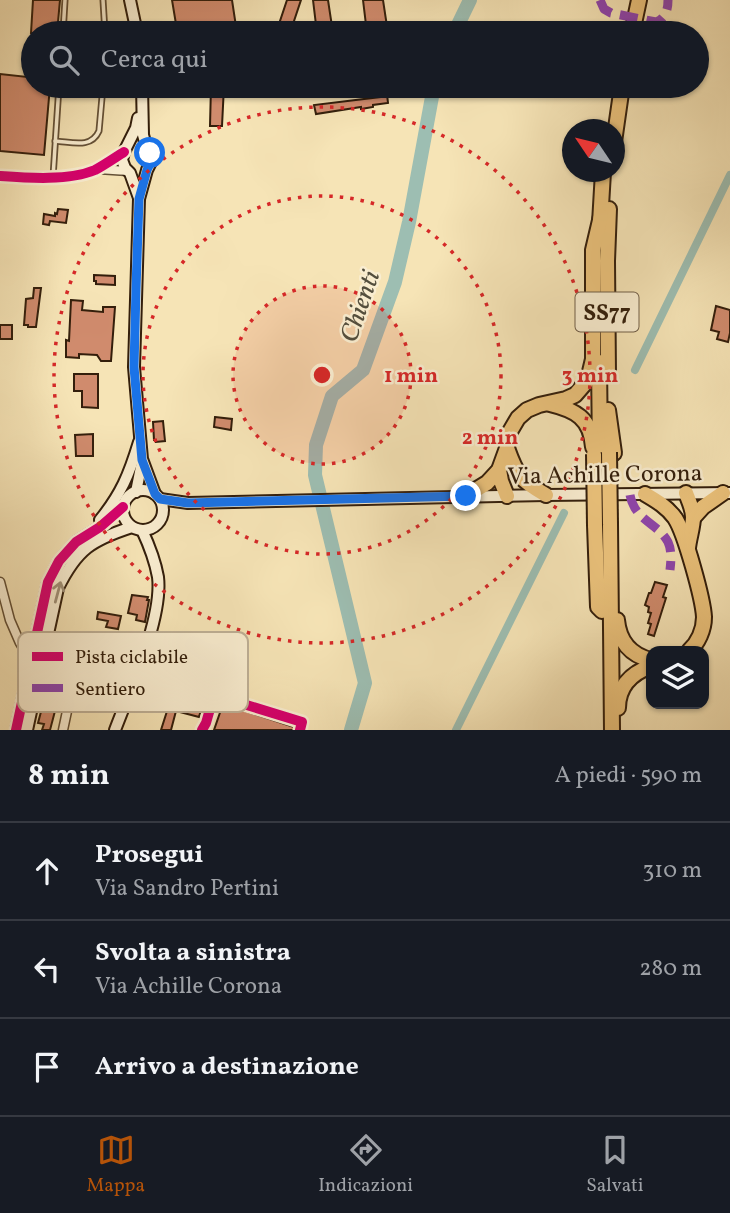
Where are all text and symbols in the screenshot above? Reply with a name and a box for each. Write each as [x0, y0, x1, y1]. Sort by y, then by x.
search box [21, 21, 709, 98]
icon: search [45, 41, 83, 79]
text: Cerca qui [101, 42, 208, 78]
north arrow [562, 119, 625, 182]
route start [134, 137, 165, 168]
water label: Chienti [332, 265, 390, 347]
road number: SS77 [576, 292, 638, 332]
text: 1 min [384, 362, 438, 391]
text: 3 min [562, 362, 618, 391]
centre of rings [310, 363, 334, 387]
text: 2 min [462, 424, 518, 453]
street label: Via Achille Corona [507, 457, 703, 495]
route end [450, 480, 481, 511]
one-way arrow [53, 581, 66, 603]
legend [18, 632, 248, 712]
text: Pista ciclabile [75, 645, 188, 671]
map controls [646, 646, 709, 709]
button: layers [646, 646, 709, 709]
text: Sentiero [75, 677, 145, 703]
text: 8 min [28, 755, 110, 797]
text: A piedi · 590 m [555, 760, 702, 792]
text: Prosegui [95, 837, 203, 873]
icon: ahead [28, 852, 66, 890]
text: 310 m [642, 855, 702, 887]
text: Via Sandro Pertini [95, 873, 279, 905]
text: Svolta a sinistra [95, 935, 291, 971]
icon: left [28, 950, 66, 988]
text: 280 m [639, 953, 702, 985]
text: Via Achille Corona [95, 971, 282, 1003]
icon: arrive [28, 1048, 66, 1086]
text: Arrivo a destinazione [95, 1049, 359, 1085]
tab: Mappa [87, 1131, 145, 1199]
tab: Indicazioni [318, 1131, 413, 1199]
tab: Salvati [586, 1131, 643, 1199]

